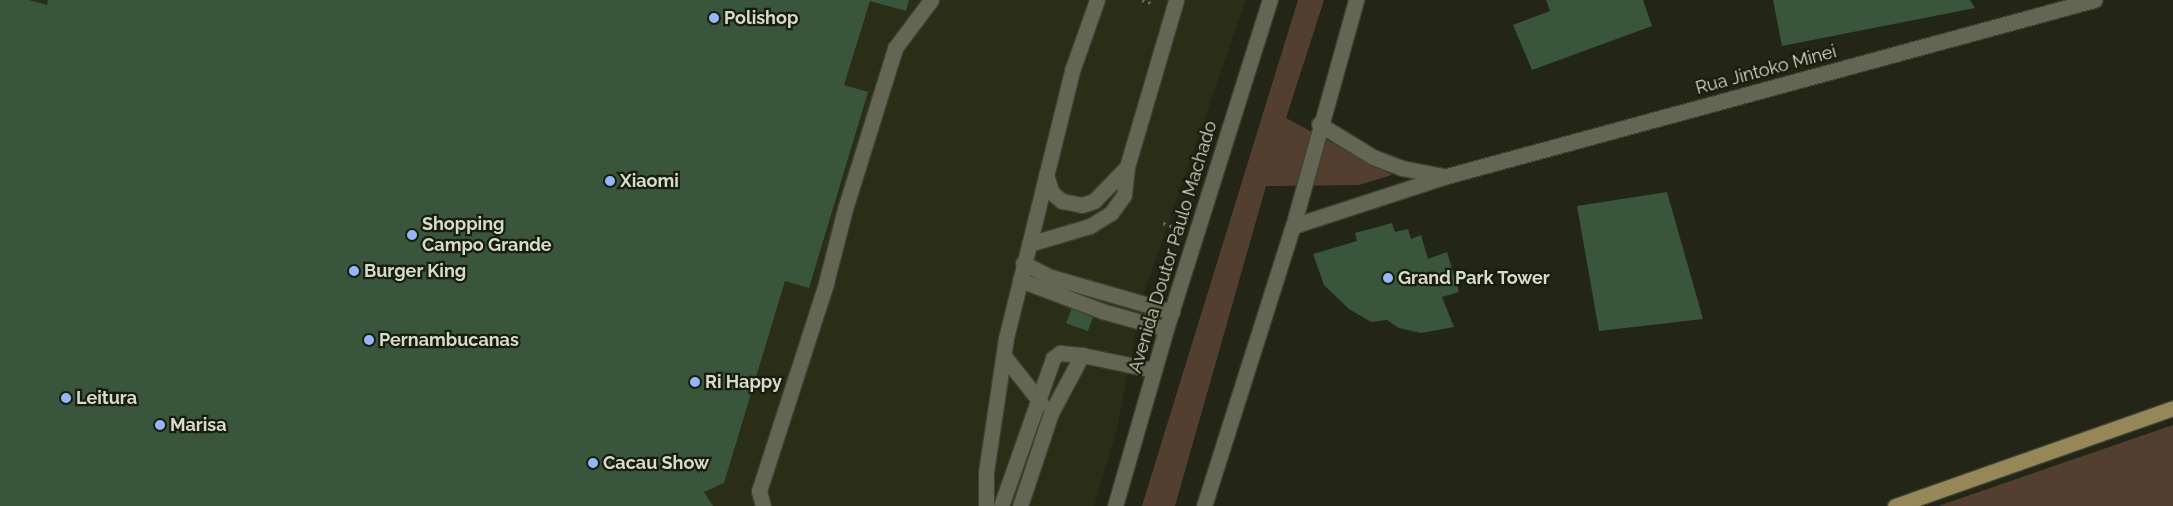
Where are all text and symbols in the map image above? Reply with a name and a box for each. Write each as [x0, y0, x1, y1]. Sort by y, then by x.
place label: Polishop [724, 7, 798, 29]
marker: Polishop [708, 12, 720, 24]
street label: Rua Jintoko Minei [1693, 41, 1839, 99]
street label: Avenida Doutor Paulo Machado [1124, 118, 1222, 376]
place label: Xiaomi [620, 170, 679, 192]
marker: Xiaomi [604, 175, 616, 187]
place label: Shopping Campo Grande [422, 214, 552, 256]
marker: Shopping Campo Grande [406, 229, 418, 241]
place label: Burger King [364, 260, 467, 282]
marker: Burger King [348, 265, 360, 277]
place label: Grand Park Tower [1398, 267, 1550, 289]
marker: Grand Park Tower [1382, 272, 1394, 284]
place label: Pernambucanas [379, 329, 519, 351]
marker: Pernambucanas [363, 334, 375, 346]
place label: Ri Happy [705, 371, 782, 393]
marker: Ri Happy [689, 376, 701, 388]
place label: Leitura [76, 387, 137, 409]
marker: Leitura [60, 392, 72, 404]
place label: Marisa [170, 414, 227, 436]
marker: Marisa [154, 419, 166, 431]
place label: Cacau Show [603, 452, 709, 474]
marker: Cacau Show [587, 457, 599, 469]

